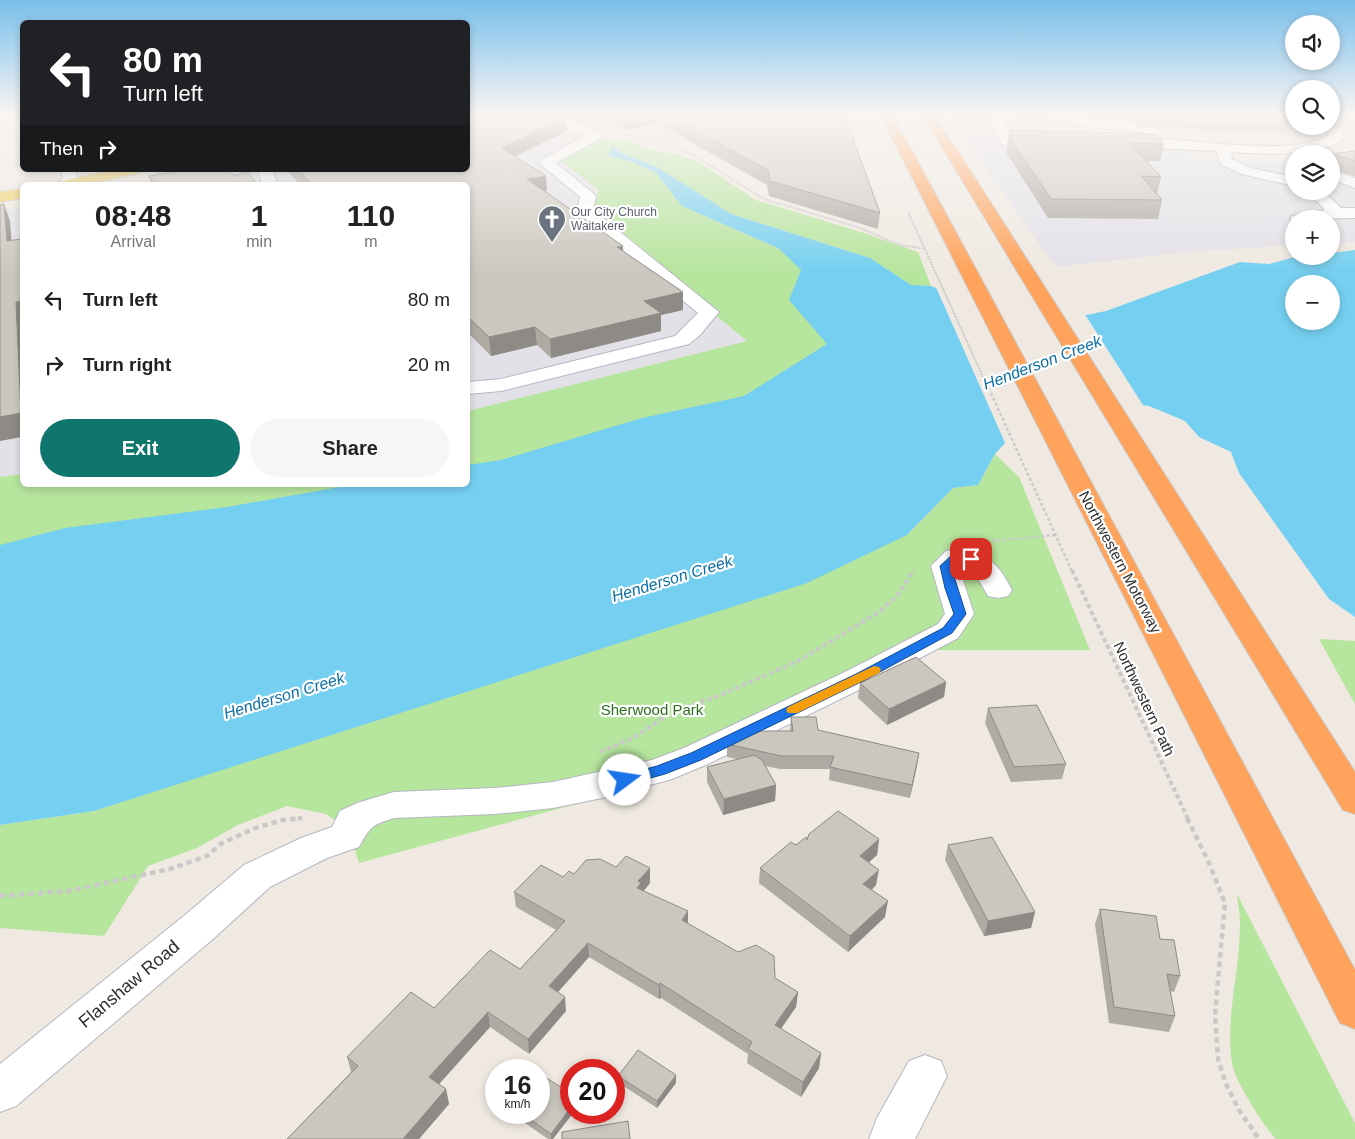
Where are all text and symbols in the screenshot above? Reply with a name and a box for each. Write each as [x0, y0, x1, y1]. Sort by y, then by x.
map controls [1285, 15, 1340, 330]
button: sound [1285, 15, 1340, 70]
icon: left [40, 40, 105, 105]
text: 80 m [123, 40, 203, 79]
button: search [1285, 80, 1340, 135]
text: Turn left [123, 81, 203, 106]
icon: right [93, 135, 121, 163]
text: Then [40, 138, 83, 159]
button: layers [1285, 145, 1340, 200]
text: 08:48 [95, 199, 172, 232]
text: 1 [251, 199, 268, 232]
text: 110 [347, 199, 395, 232]
church icon: Our City Church Waitakere [537, 204, 567, 243]
place label: Our City Church Waitakere [571, 205, 657, 233]
button: + [1285, 210, 1340, 265]
text: Arrival [110, 233, 156, 250]
text: min [246, 233, 272, 250]
text: m [364, 233, 378, 250]
button: − [1285, 275, 1340, 330]
icon: left [40, 286, 68, 314]
text: Turn left [83, 289, 158, 310]
text: 80 m [408, 289, 450, 310]
water label: Henderson Creek [981, 332, 1105, 393]
icon: right [40, 351, 68, 379]
text: Turn right [83, 354, 171, 375]
text: 20 m [408, 354, 450, 375]
button: Exit [40, 419, 240, 477]
button: Share [250, 419, 450, 477]
street label: Northwestern Motorway [1076, 488, 1165, 636]
pin [950, 538, 992, 580]
icon: arrive [957, 545, 985, 573]
water label: Henderson Creek [610, 552, 736, 605]
street label: Northwestern Path [1110, 639, 1178, 759]
water label: Henderson Creek [222, 669, 348, 722]
park label: Sherwood Park [601, 701, 704, 718]
position arrow [598, 753, 650, 805]
street label: Flanshaw Road [75, 936, 183, 1032]
speed limit sign: 20 [560, 1059, 625, 1124]
text: 16 [504, 1071, 531, 1099]
text: km/h [504, 1097, 531, 1111]

